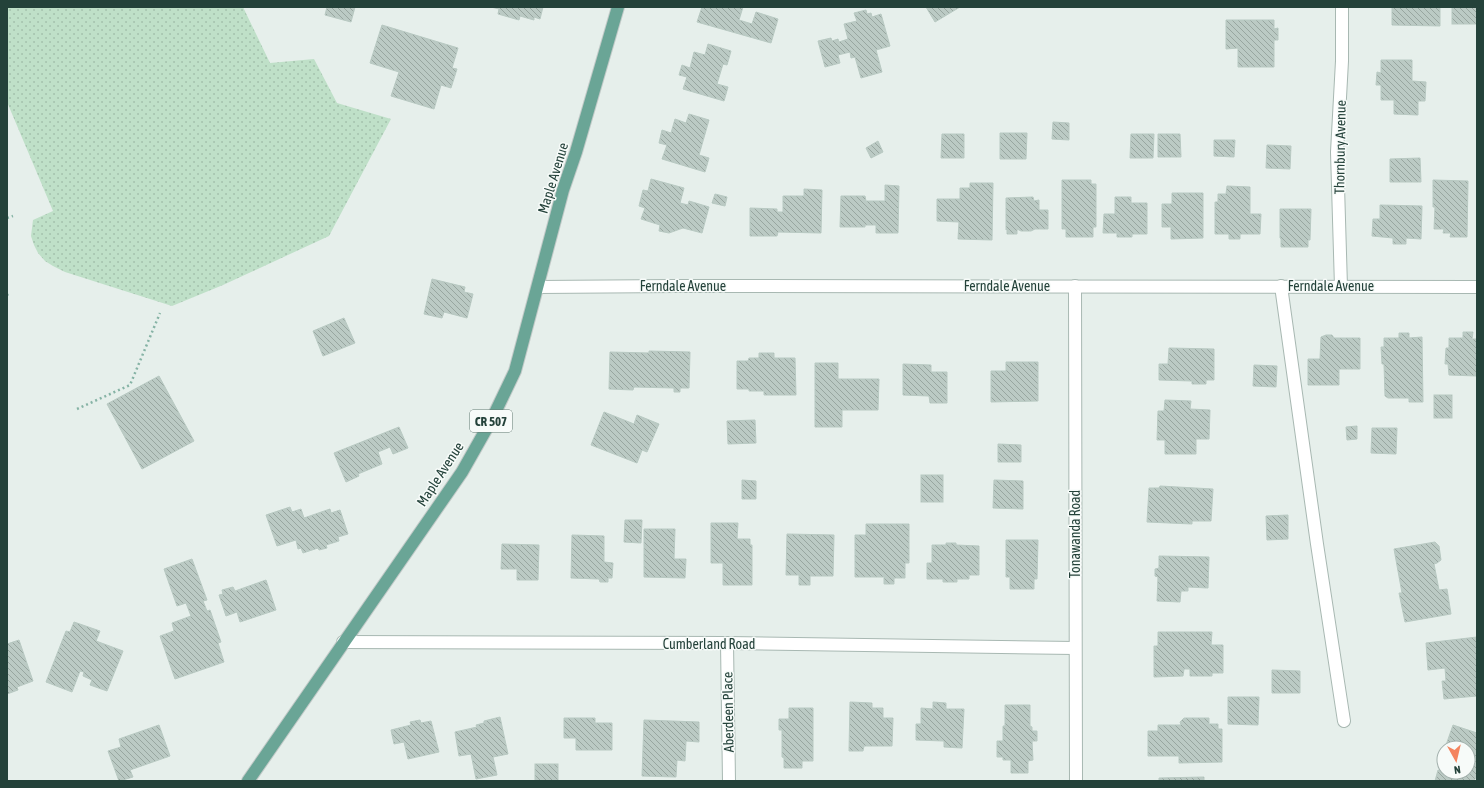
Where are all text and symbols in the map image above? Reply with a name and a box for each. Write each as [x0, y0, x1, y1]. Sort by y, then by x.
street label: Thornbury Avenue [1331, 100, 1349, 194]
street label: Maple Avenue [535, 141, 571, 215]
street label: Ferndale Avenue [640, 278, 726, 294]
street label: Ferndale Avenue [964, 278, 1050, 294]
street label: Ferndale Avenue [1288, 278, 1374, 294]
road number: CR 507 [470, 410, 512, 432]
street label: Maple Avenue [413, 439, 467, 509]
street label: Tonawanda Road [1067, 490, 1083, 578]
street label: Cumberland Road [663, 636, 755, 652]
street label: Aberdeen Place [719, 672, 737, 752]
north arrow [1436, 740, 1476, 780]
text: N [1453, 764, 1461, 776]

